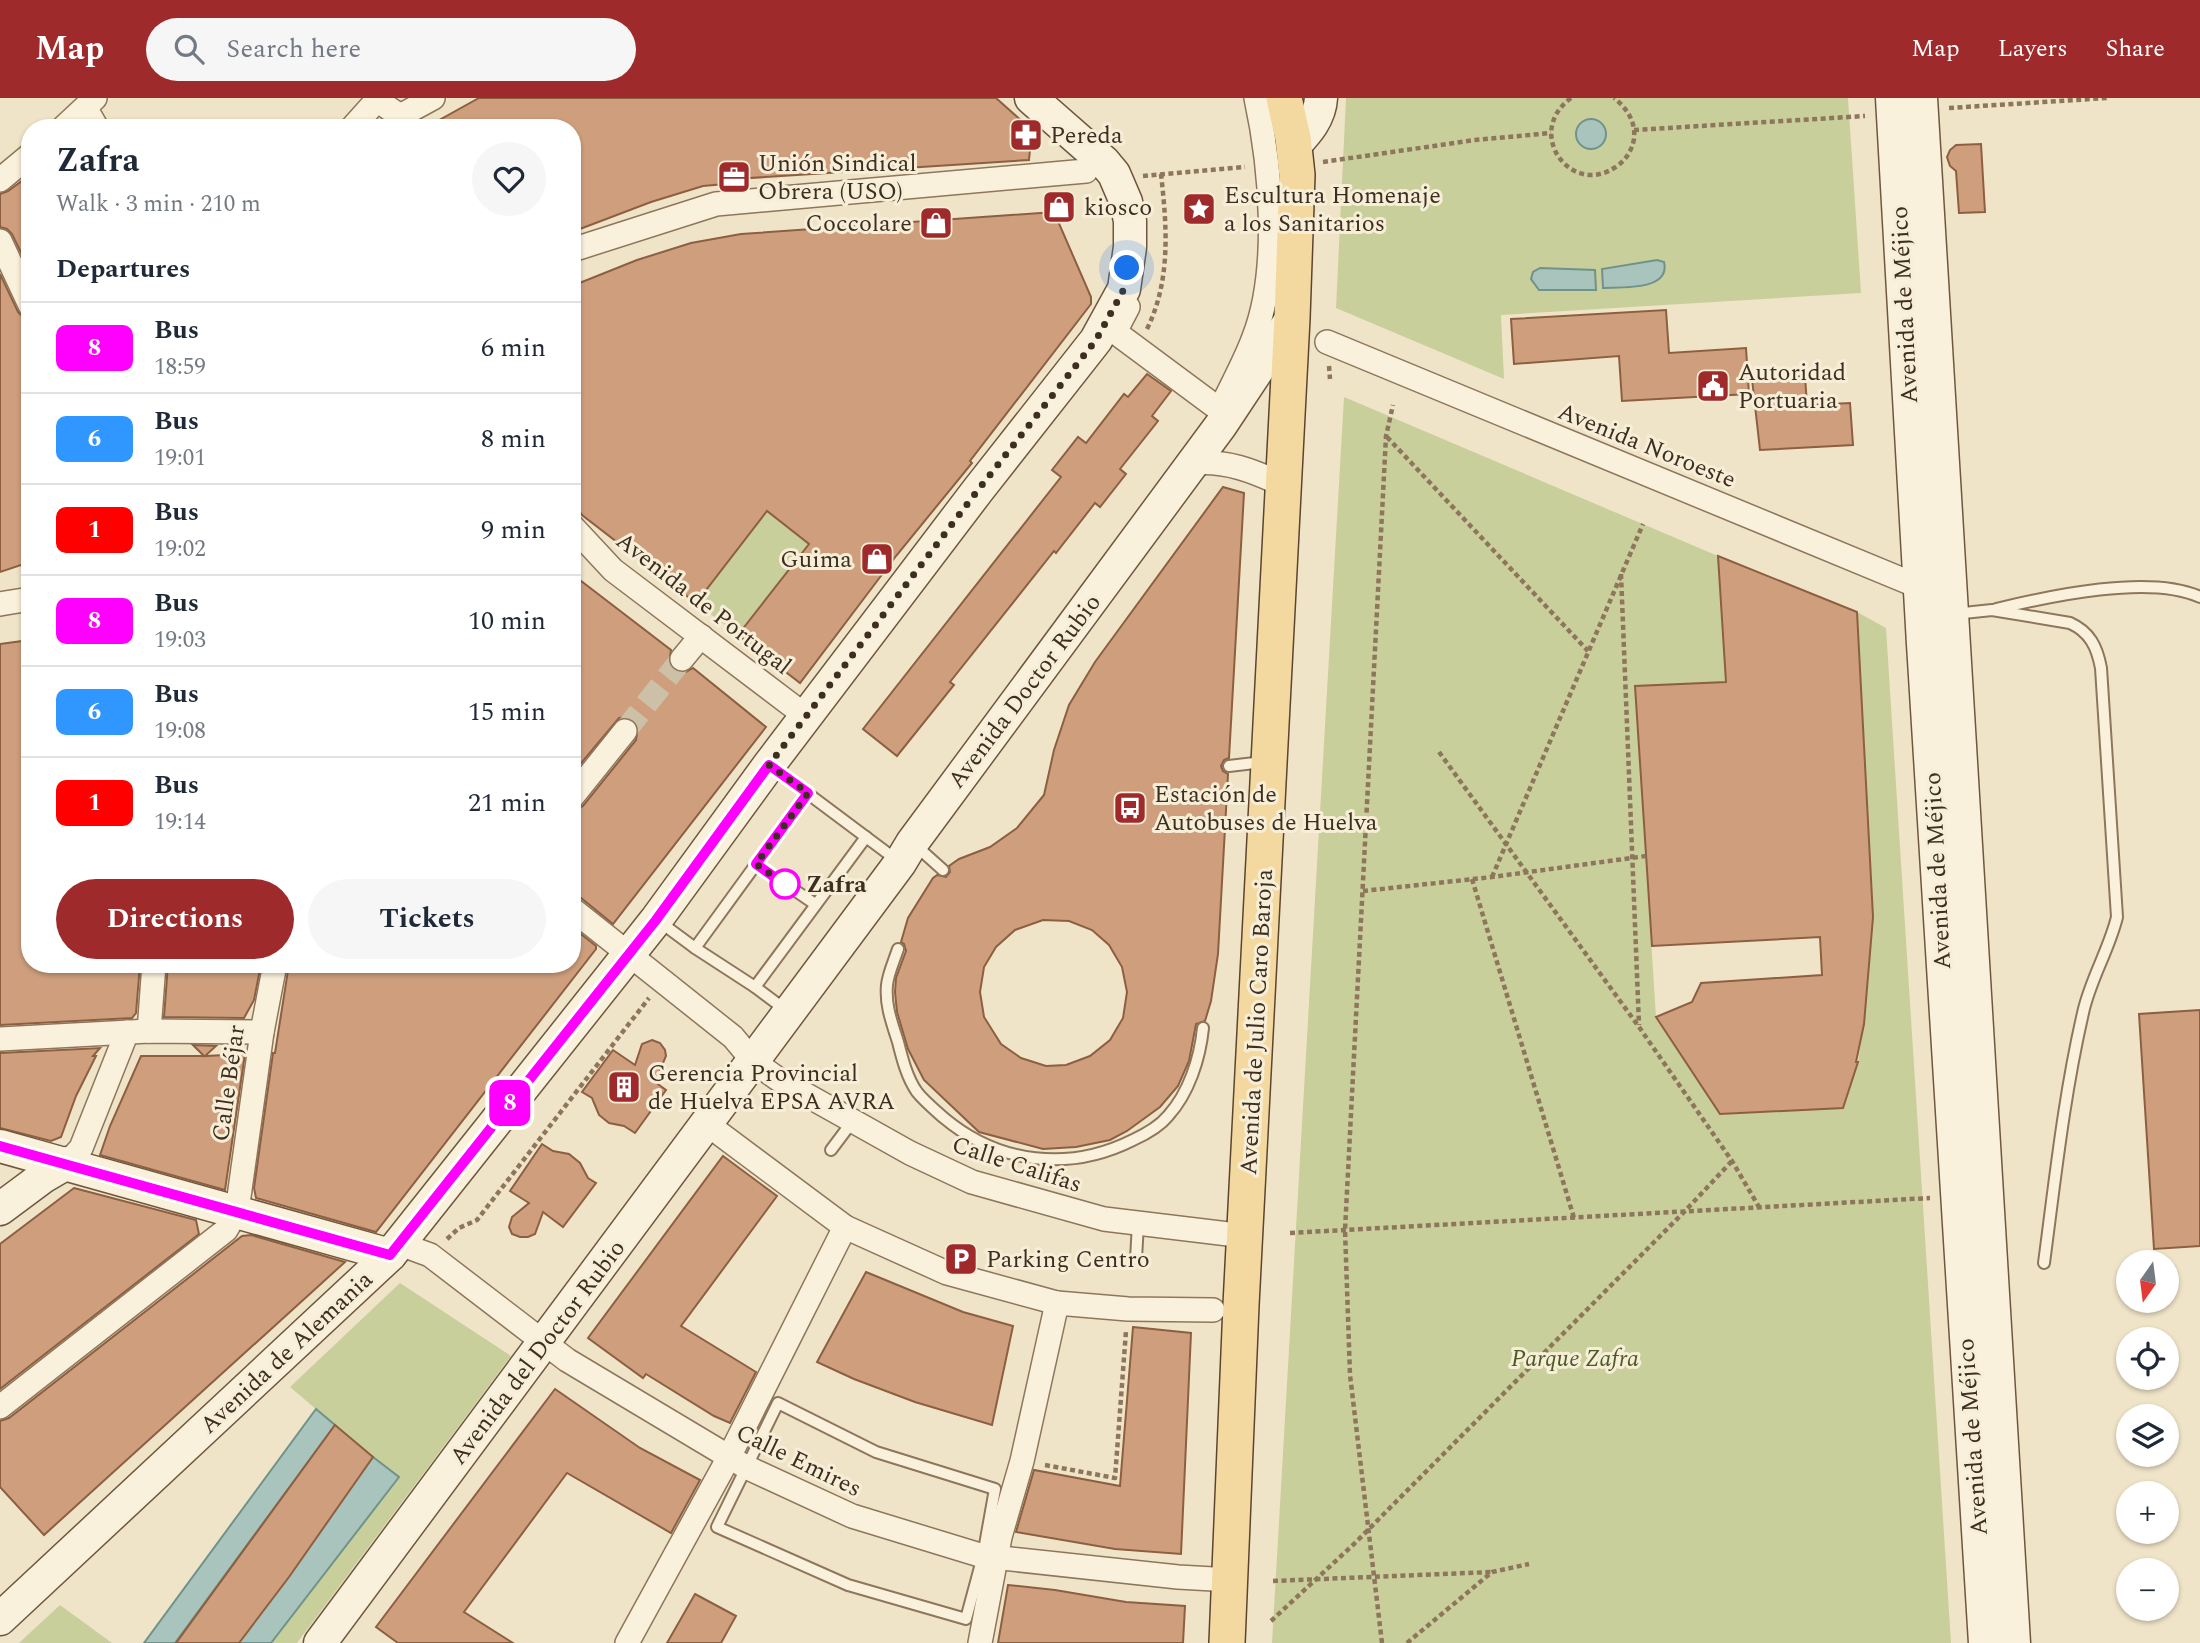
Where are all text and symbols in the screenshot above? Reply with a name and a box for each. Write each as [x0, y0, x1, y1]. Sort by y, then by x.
search box [146, 18, 636, 81]
text: Map [35, 24, 104, 74]
text: Search here [226, 29, 361, 69]
icon: search [170, 30, 208, 68]
text: Map [1911, 31, 1960, 67]
text: Layers [1998, 31, 2068, 67]
text: Share [2106, 31, 2165, 67]
pharmacy icon: Pereda [1007, 116, 1045, 154]
place label: Pereda [1050, 118, 1123, 154]
text: Zafra [56, 136, 139, 186]
button: heart [472, 142, 546, 216]
place label: Unión Sindical Obrera (USO) [758, 146, 917, 210]
office icon: Unión Sindical Obrera (USO) [715, 158, 753, 196]
place label: Escultura Homenaje a los Sanitarios [1224, 178, 1441, 242]
text: Walk · 3 min · 210 m [56, 187, 261, 222]
shop icon: kiosco [1040, 188, 1078, 226]
place label: kiosco [1084, 190, 1152, 226]
place icon: Escultura Homenaje a los Sanitarios [1180, 190, 1218, 228]
shop icon: Coccolare [917, 204, 955, 242]
street label: Avenida de Méjico [1882, 205, 1928, 405]
place label: Coccolare [806, 206, 912, 242]
text: Departures [56, 249, 190, 289]
your location [1109, 250, 1144, 285]
text: Bus [154, 310, 199, 350]
text: 6 min [481, 328, 546, 368]
text: 8 [88, 330, 101, 366]
text: 18:59 [154, 350, 206, 385]
place label: Autoridad Portuaria [1738, 355, 1846, 419]
public building icon: Autoridad Portuaria [1694, 367, 1732, 405]
street label: Avenida Noroeste [1552, 394, 1741, 498]
text: Bus [154, 401, 199, 441]
text: 8 min [481, 419, 546, 459]
text: 6 [88, 421, 101, 457]
text: 19:01 [154, 441, 206, 476]
text: Bus [154, 492, 199, 532]
text: 9 min [481, 510, 546, 550]
text: 1 [88, 512, 101, 548]
street label: Avenida de Portugal [608, 524, 799, 684]
text: 19:02 [154, 532, 206, 567]
shop icon: Guima [858, 540, 896, 578]
place label: Guima [780, 542, 852, 578]
text: Bus [154, 583, 199, 623]
street label: Avenida Doctor Rubio [939, 586, 1110, 797]
text: 10 min [468, 601, 546, 641]
text: 8 [88, 603, 101, 639]
text: 19:03 [154, 623, 206, 658]
text: Bus [154, 674, 199, 714]
text: 15 min [468, 692, 546, 732]
text: 6 [88, 694, 101, 730]
text: 19:08 [154, 714, 206, 749]
text: Bus [154, 765, 199, 805]
street label: Avenida de Méjico [1915, 771, 1961, 971]
place label: Estación de Autobuses de Huelva [1154, 777, 1378, 841]
text: 21 min [468, 783, 546, 823]
text: 1 [88, 785, 101, 821]
bus stop icon: Estación de Autobuses de Huelva [1111, 789, 1149, 827]
text: 19:14 [154, 805, 206, 840]
place label: Zafra [806, 867, 867, 903]
street label: Avenida de Julio Caro Baroja [1231, 868, 1283, 1176]
marker: Zafra [770, 869, 800, 899]
button: Directions [56, 879, 294, 959]
button: Tickets [308, 879, 546, 959]
street label: Calle Béjar [203, 1023, 255, 1144]
place label: Gerencia Provincial de Huelva EPSA AVRA [648, 1056, 895, 1120]
building icon: Gerencia Provincial de Huelva EPSA AVRA [605, 1068, 643, 1106]
line badge: 8 [487, 1080, 533, 1126]
text: 8 [503, 1085, 517, 1121]
street label: Calle Califas [947, 1127, 1086, 1203]
street label: Avenida del Doctor Rubio [441, 1232, 635, 1473]
parking icon: Parking Centro [942, 1240, 980, 1278]
place label: Parking Centro [986, 1242, 1150, 1278]
north arrow [2116, 1250, 2179, 1312]
map controls [2116, 1250, 2179, 1621]
street label: Avenida de Alemania [192, 1262, 382, 1443]
button: locate [2116, 1327, 2179, 1390]
street label: Avenida de Méjico [1948, 1337, 1998, 1537]
park label: Parque Zafra [1511, 1341, 1639, 1377]
button: layers [2116, 1404, 2179, 1467]
street label: Calle Emires [730, 1415, 868, 1507]
button: + [2116, 1481, 2179, 1544]
button: − [2116, 1558, 2179, 1621]

